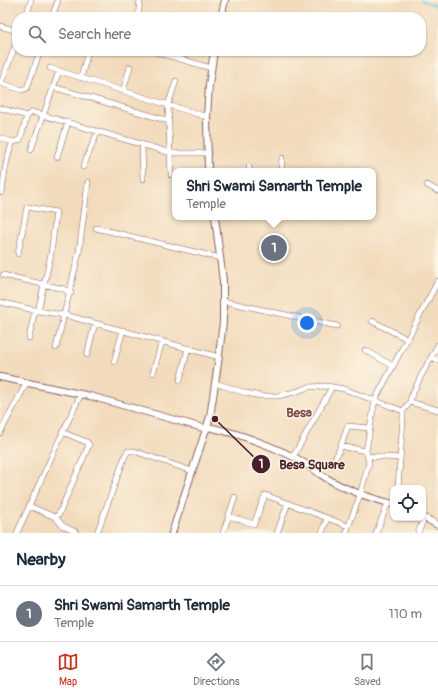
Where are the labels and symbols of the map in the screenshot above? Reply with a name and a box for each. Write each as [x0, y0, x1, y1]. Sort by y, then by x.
pin: 1 [261, 233, 287, 263]
your location [297, 313, 317, 333]
district label: Besa [286, 405, 312, 421]
callout: Besa Square [251, 451, 353, 476]
text: 1 [259, 457, 263, 472]
text: Besa Square [279, 457, 345, 473]

